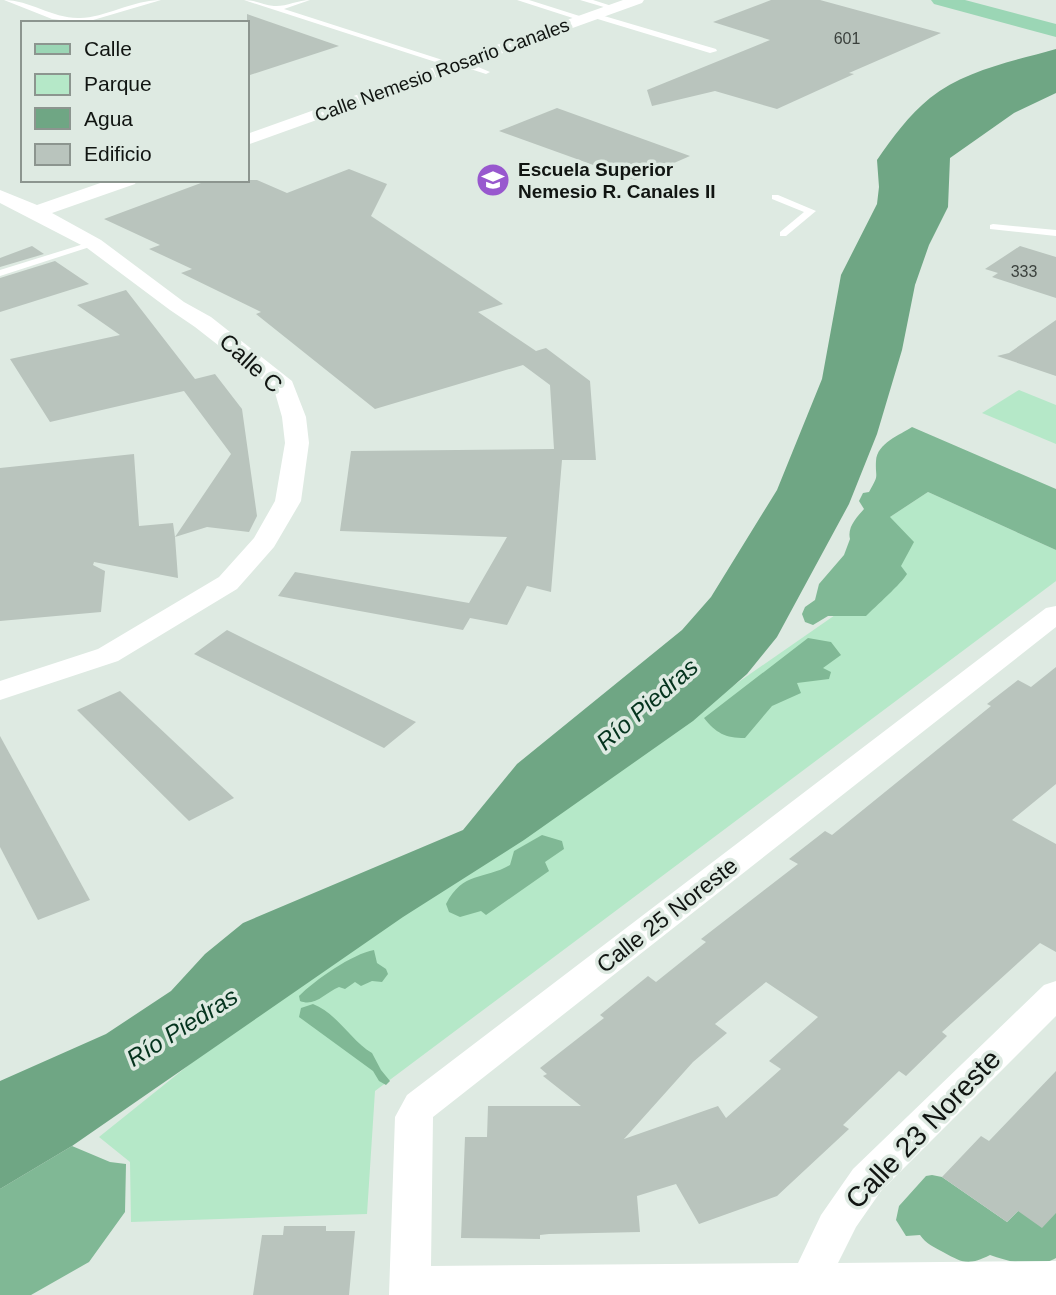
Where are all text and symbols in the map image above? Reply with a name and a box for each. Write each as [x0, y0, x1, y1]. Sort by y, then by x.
street label: Calle Nemesio Rosario Canales [312, 14, 572, 126]
legend [21, 21, 248, 182]
house number: 601 [834, 30, 860, 47]
text: Calle [84, 37, 132, 60]
text: Parque [84, 72, 152, 95]
text: Agua [84, 107, 133, 130]
text: Edificio [84, 142, 152, 165]
place label: Escuela Superior Nemesio R. Canales II [518, 159, 715, 202]
school or university icon: Escuela Superior Nemesio R. Canales II [474, 161, 512, 199]
house number: 333 [1011, 263, 1037, 280]
street label: Calle C [214, 328, 288, 398]
water label: Río Piedras [591, 653, 703, 755]
street label: Calle 25 Noreste [591, 852, 743, 978]
water label: Río Piedras [122, 982, 242, 1072]
street label: Calle 23 Noreste [839, 1043, 1007, 1215]

